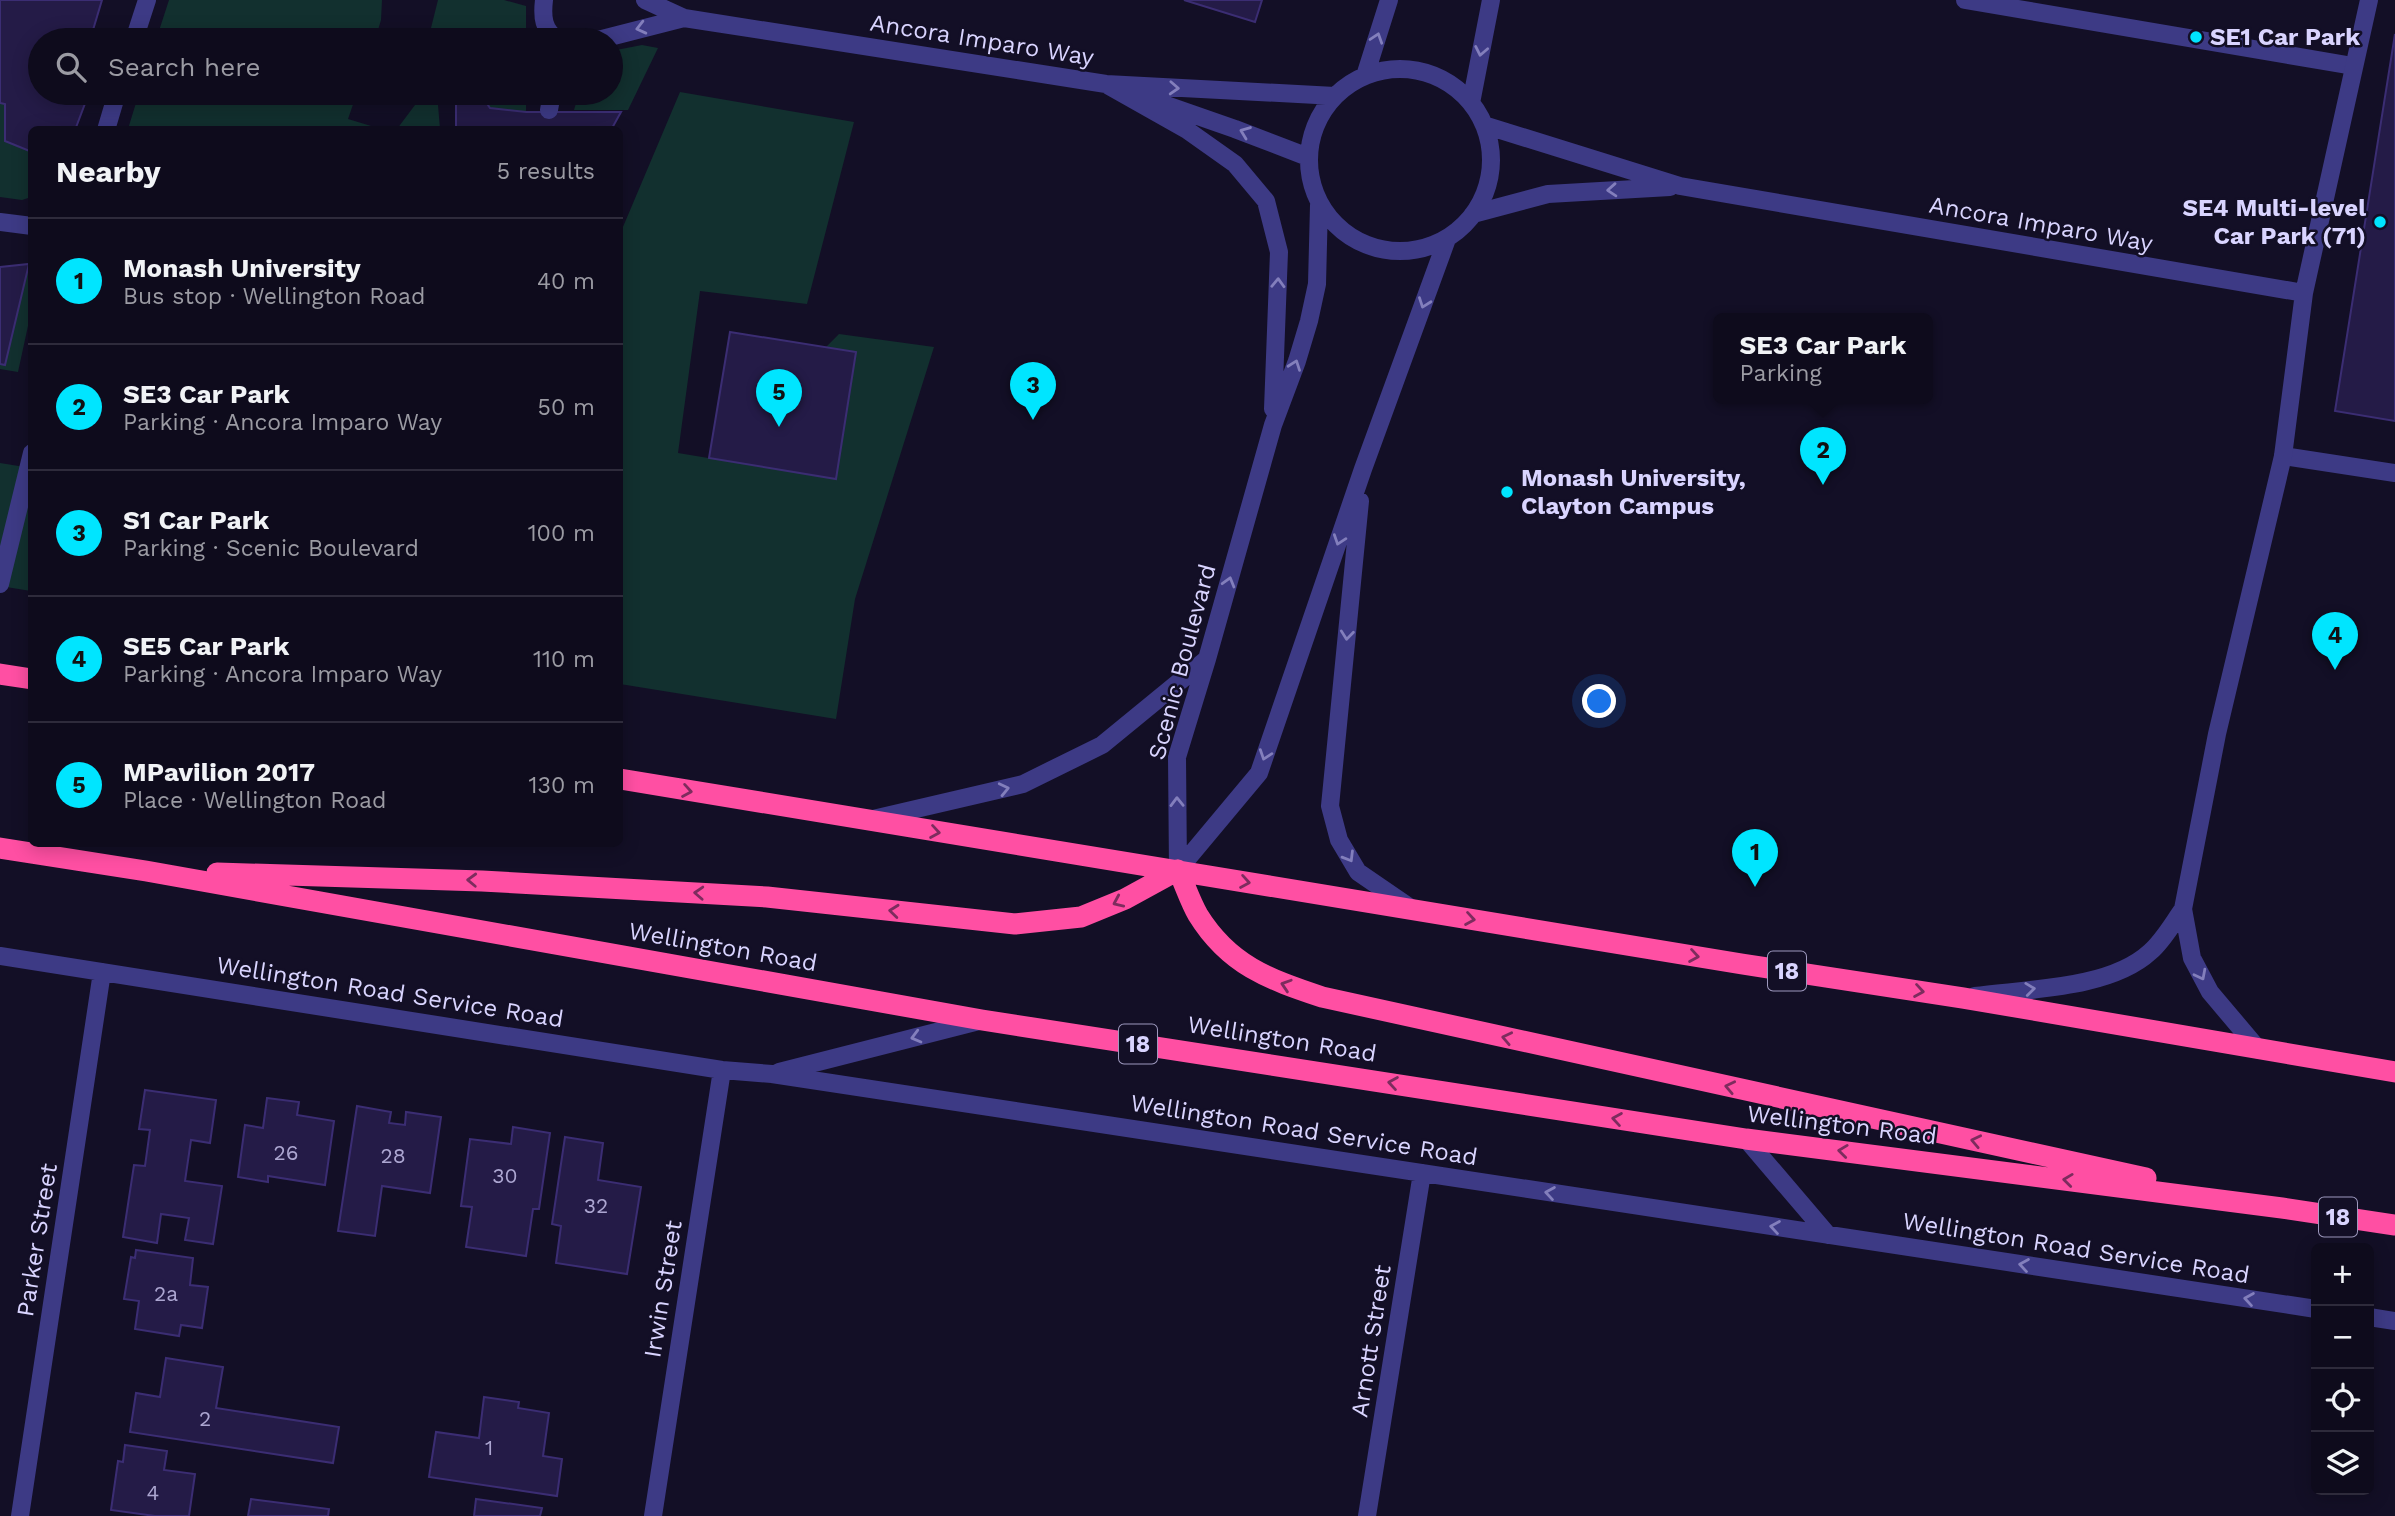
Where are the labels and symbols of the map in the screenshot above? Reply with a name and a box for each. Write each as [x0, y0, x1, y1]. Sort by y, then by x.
street label: Ancora Imparo Way [868, 8, 1097, 72]
one-way arrow [635, 20, 647, 34]
place label: SE1 Car Park [2210, 23, 2360, 51]
marker: SE1 Car Park [2188, 29, 2204, 45]
one-way arrow [1368, 32, 1383, 44]
one-way arrow [1474, 45, 1489, 57]
one-way arrow [1169, 80, 1180, 95]
one-way arrow [1239, 127, 1251, 141]
one-way arrow [1606, 182, 1617, 197]
street label: Ancora Imparo Way [1927, 191, 2156, 258]
place label: SE4 Multi-level Car Park (71) [2182, 194, 2366, 250]
marker: SE4 Multi-level Car Park (71) [2372, 214, 2388, 230]
one-way arrow [1270, 278, 1285, 289]
one-way arrow [1418, 296, 1432, 308]
one-way arrow [1287, 359, 1301, 371]
pin: 3 [1010, 362, 1056, 420]
pin: 5 [756, 369, 802, 427]
pin: 2 [1800, 427, 1846, 485]
place label: Monash University, Clayton Campus [1521, 464, 1746, 520]
marker: Monash University, Clayton Campus [1499, 484, 1515, 500]
one-way arrow [1333, 534, 1347, 546]
street label: Scenic Boulevard [1142, 561, 1222, 763]
one-way arrow [1221, 576, 1235, 588]
pin: 4 [2312, 612, 2358, 670]
one-way arrow [1339, 629, 1354, 640]
your location [1582, 684, 1616, 718]
one-way arrow [1259, 749, 1273, 761]
one-way arrow [681, 782, 693, 797]
one-way arrow [998, 782, 1010, 797]
one-way arrow [1169, 796, 1184, 807]
one-way arrow [929, 824, 941, 839]
pin: 1 [1732, 829, 1778, 887]
one-way arrow [1341, 850, 1354, 863]
one-way arrow [466, 873, 477, 888]
one-way arrow [1239, 874, 1251, 889]
one-way arrow [693, 886, 704, 901]
one-way arrow [1113, 894, 1125, 908]
one-way arrow [889, 903, 900, 918]
one-way arrow [1464, 911, 1476, 926]
street label: Wellington Road [627, 917, 819, 977]
one-way arrow [1688, 948, 1700, 963]
street label: Wellington Road Service Road [214, 951, 566, 1033]
road number: 18 [1768, 952, 1806, 990]
one-way arrow [2192, 968, 2206, 980]
one-way arrow [1281, 979, 1293, 994]
one-way arrow [2025, 981, 2036, 996]
one-way arrow [1913, 983, 1925, 998]
street label: Wellington Road [1186, 1010, 1378, 1068]
road number: 18 [1119, 1024, 1157, 1064]
one-way arrow [910, 1029, 922, 1043]
one-way arrow [1501, 1031, 1513, 1046]
one-way arrow [1387, 1076, 1399, 1091]
one-way arrow [1724, 1080, 1736, 1095]
street label: Wellington Road Service Road [1128, 1089, 1480, 1171]
street label: Wellington Road [1746, 1099, 1938, 1151]
one-way arrow [1612, 1111, 1623, 1126]
one-way arrow [1970, 1134, 1982, 1149]
house number: 26 [273, 1140, 299, 1165]
house number: 28 [380, 1143, 406, 1168]
one-way arrow [1837, 1144, 1848, 1159]
street label: Parker Street [11, 1161, 63, 1319]
house number: 30 [492, 1163, 518, 1188]
one-way arrow [2062, 1173, 2074, 1188]
one-way arrow [1544, 1186, 1556, 1201]
house number: 32 [584, 1193, 608, 1218]
road number: 18 [2319, 1198, 2357, 1236]
street label: Wellington Road Service Road [1900, 1207, 2252, 1289]
street label: Irwin Street [638, 1218, 688, 1360]
one-way arrow [1769, 1220, 1781, 1235]
one-way arrow [2018, 1258, 2030, 1273]
street label: Arnott Street [1345, 1263, 1397, 1419]
house number: 2a [154, 1281, 178, 1306]
one-way arrow [2243, 1292, 2255, 1307]
house number: 2 [199, 1406, 211, 1431]
house number: 1 [485, 1435, 493, 1460]
house number: 4 [147, 1480, 159, 1505]

